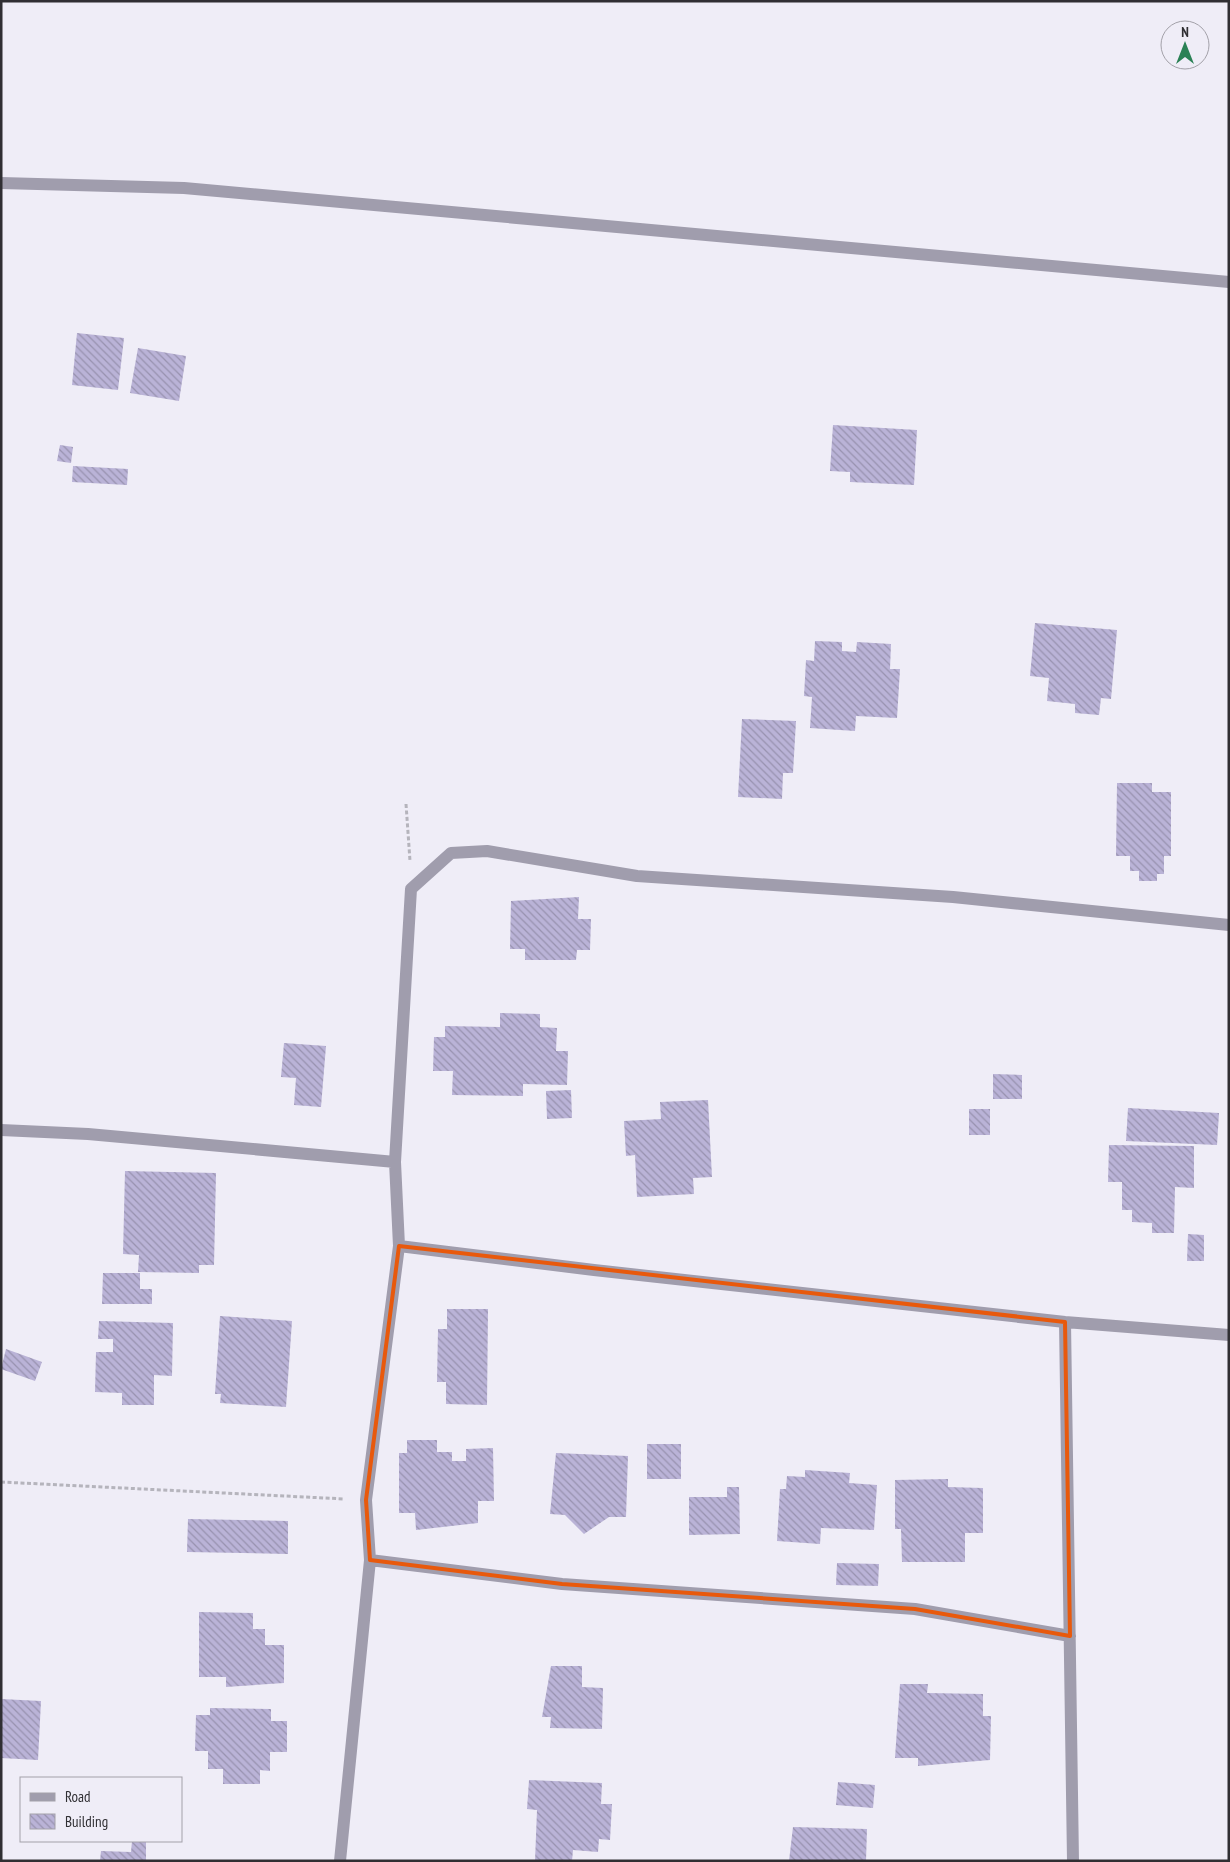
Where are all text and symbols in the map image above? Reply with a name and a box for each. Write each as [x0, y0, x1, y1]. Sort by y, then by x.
north arrow [1160, 20, 1210, 70]
text: N [1181, 23, 1189, 41]
legend [20, 1777, 182, 1842]
text: Road [65, 1787, 91, 1806]
text: Building [65, 1812, 108, 1831]

